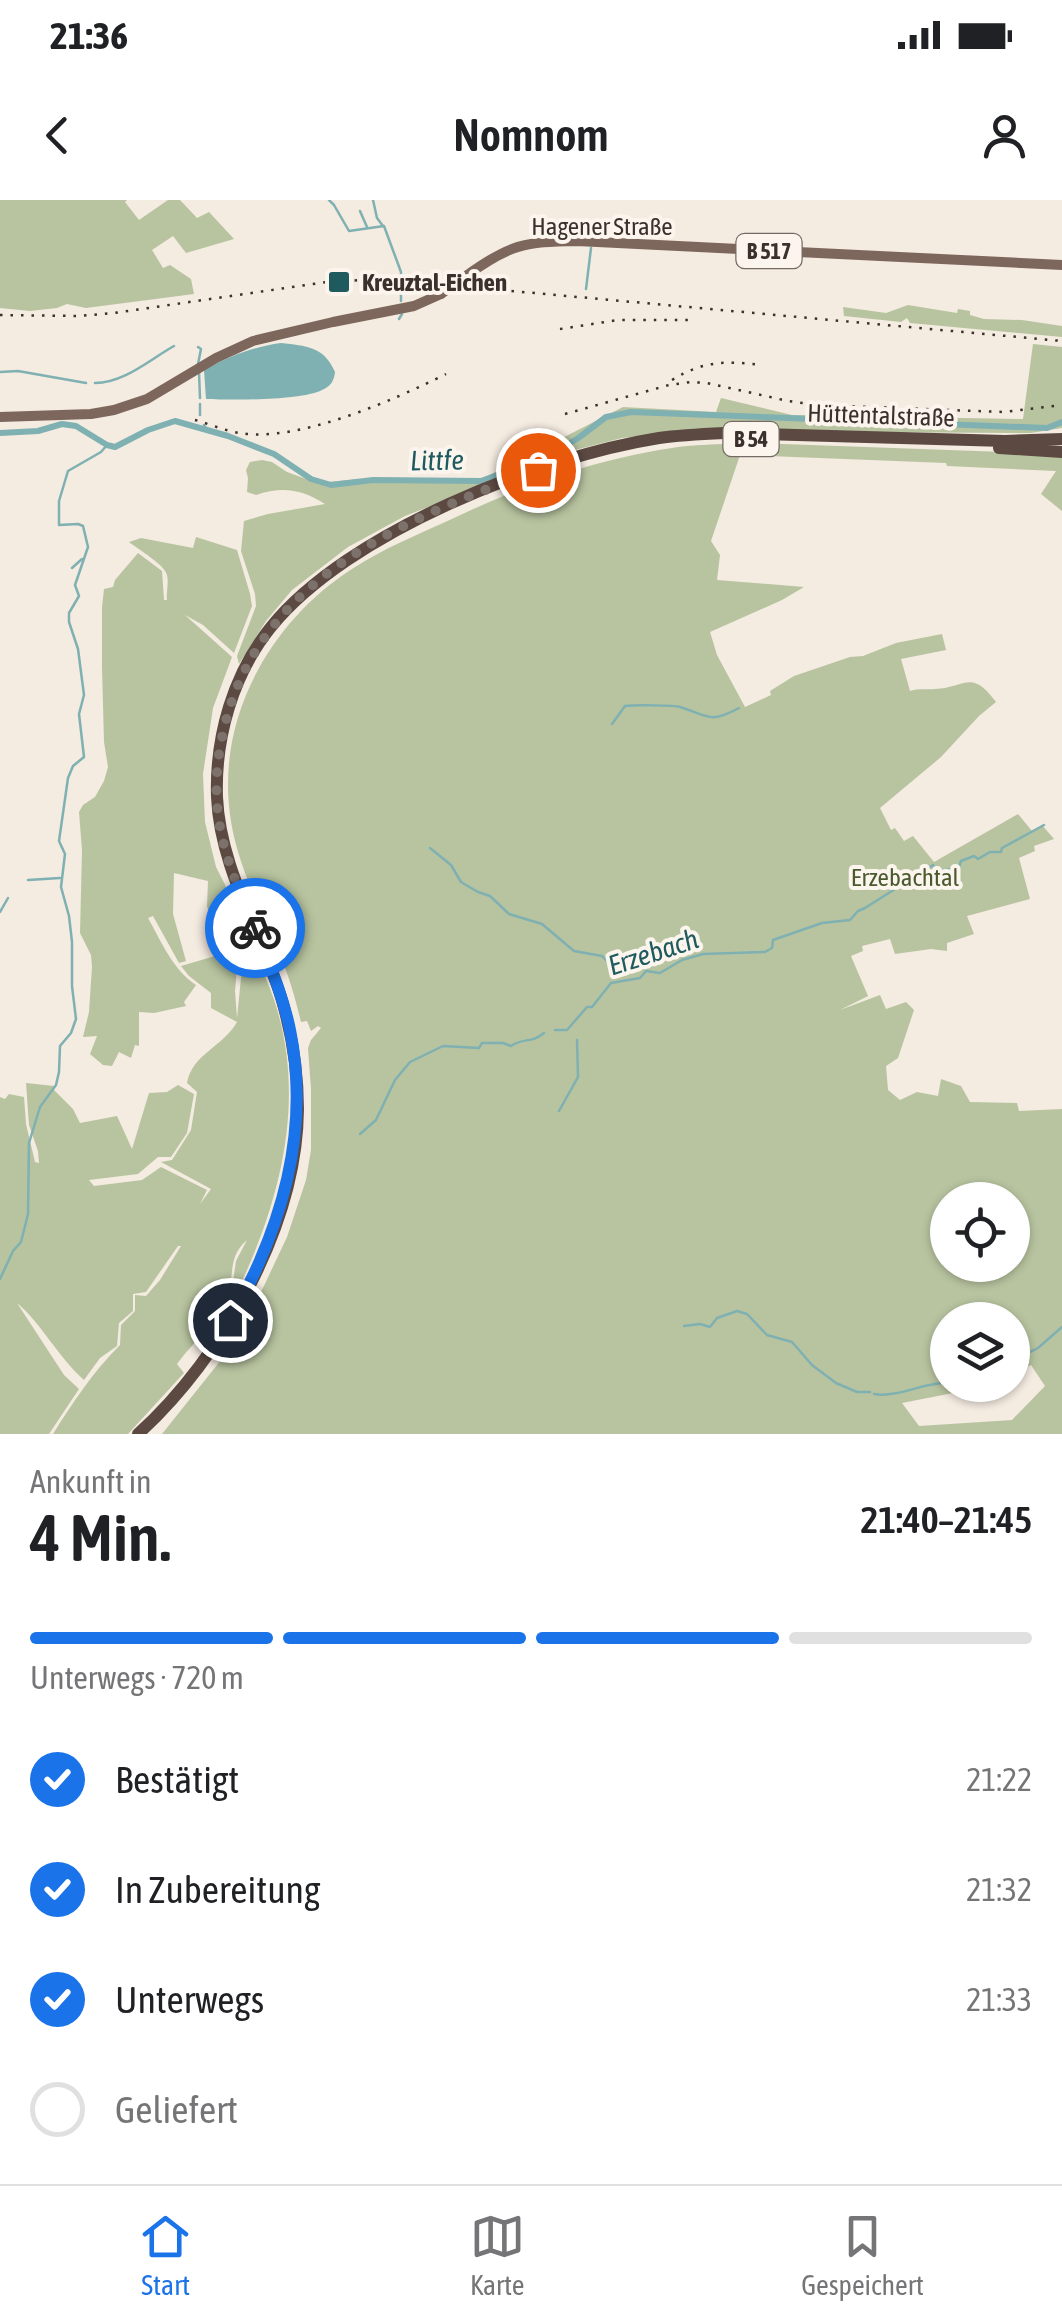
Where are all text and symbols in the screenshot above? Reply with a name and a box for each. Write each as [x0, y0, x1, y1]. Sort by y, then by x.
text: 21:36 [50, 14, 128, 57]
icon: back [30, 108, 85, 163]
icon: person [977, 108, 1032, 163]
text: Nomnom [453, 109, 609, 161]
street label: Hagener Straße [531, 212, 673, 240]
road number: B 517 [736, 234, 802, 268]
place label: Kreuztal-Eichen [362, 268, 507, 296]
marker: Kreuztal-Eichen [326, 269, 352, 295]
street label: Hüttentalstraße [807, 398, 955, 432]
road number: B 54 [724, 422, 778, 456]
pin [496, 428, 581, 513]
icon: bag [511, 443, 566, 498]
water label: Littfe [410, 444, 464, 476]
park label: Erzebachtal [851, 863, 960, 891]
courier [205, 878, 305, 978]
icon: bike [228, 901, 283, 956]
water label: Erzebach [604, 922, 703, 982]
map controls [930, 1182, 1030, 1402]
button: locate [930, 1182, 1030, 1282]
pin [188, 1278, 273, 1363]
icon: home [203, 1293, 258, 1348]
button: layers [930, 1302, 1030, 1402]
text: Ankunft in [30, 1463, 152, 1500]
text: 21:40–21:45 [860, 1498, 1032, 1541]
text: 4 Min. [30, 1500, 171, 1575]
text: Unterwegs · 720 m [30, 1659, 244, 1696]
icon: check [30, 1752, 85, 1807]
text: Bestätigt [115, 1758, 239, 1801]
text: 21:22 [966, 1761, 1032, 1798]
icon: check [30, 1862, 85, 1917]
text: In Zubereitung [115, 1868, 320, 1911]
text: 21:32 [966, 1871, 1032, 1908]
icon: check [30, 1972, 85, 2027]
text: Unterwegs [115, 1978, 264, 2021]
text: 21:33 [966, 1981, 1032, 2018]
text: Geliefert [115, 2088, 238, 2131]
tab: Start [138, 2209, 193, 2301]
tab: Karte [470, 2209, 525, 2301]
tab: Gespeichert [801, 2209, 924, 2301]

